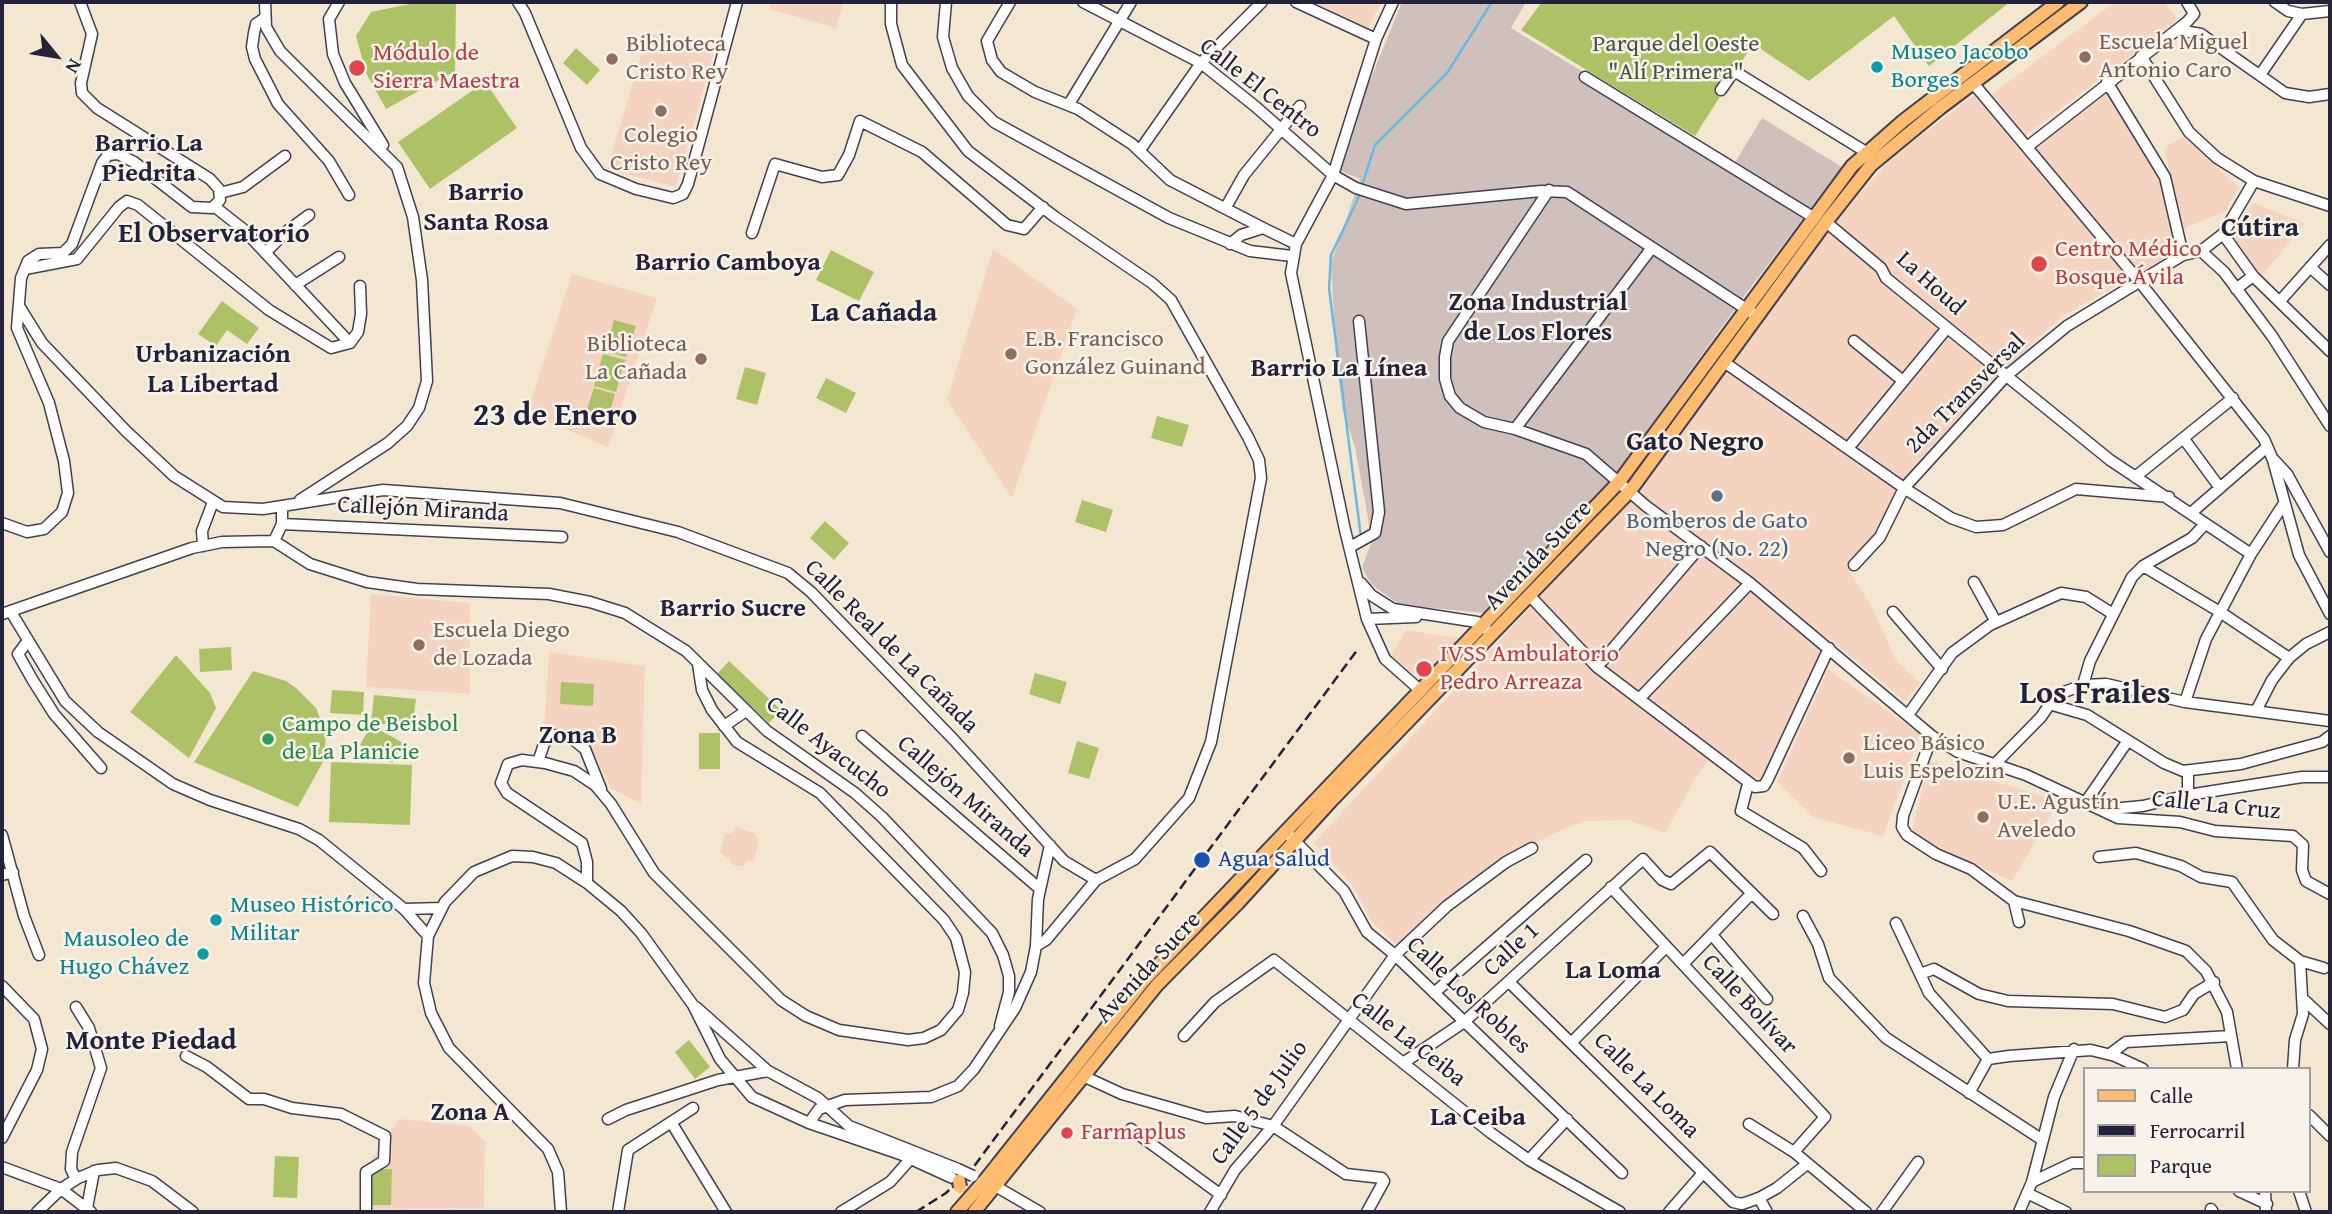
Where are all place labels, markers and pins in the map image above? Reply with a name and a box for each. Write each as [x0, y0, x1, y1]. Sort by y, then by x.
place label: Escuela Miguel Antonio Caro [2099, 29, 2248, 85]
place label: Biblioteca Cristo Rey [626, 31, 728, 87]
place label: Museo Jacobo Borges [1891, 39, 2028, 95]
place label: Módulo de Sierra Maestra [373, 40, 520, 96]
marker: Escuela Miguel Antonio Caro [2077, 49, 2093, 65]
marker: Biblioteca Cristo Rey [604, 51, 620, 67]
marker: Módulo de Sierra Maestra [347, 58, 367, 78]
marker: Museo Jacobo Borges [1869, 59, 1885, 75]
marker: Colegio Cristo Rey [653, 103, 669, 119]
place label: Colegio Cristo Rey [610, 122, 712, 178]
place label: Centro Médico Bosque Ávila [2055, 236, 2202, 292]
marker: Centro Médico Bosque Ávila [2029, 254, 2049, 274]
place label: E.B. Francisco González Guinand [1025, 326, 1205, 382]
place label: Biblioteca La Cañada [585, 331, 687, 387]
marker: E.B. Francisco González Guinand [1003, 346, 1019, 362]
marker: Biblioteca La Cañada [693, 351, 709, 367]
marker: Bomberos de Gato Negro (No. 22) [1709, 488, 1725, 504]
place label: Bomberos de Gato Negro (No. 22) [1626, 508, 1808, 564]
place label: Escuela Diego de Lozada [433, 617, 570, 673]
marker: Escuela Diego de Lozada [411, 637, 427, 653]
place label: IVSS Ambulatorio Pedro Arreaza [1440, 641, 1619, 697]
marker: IVSS Ambulatorio Pedro Arreaza [1414, 659, 1434, 679]
place label: Campo de Beisbol de La Planicie [282, 711, 458, 767]
place label: Liceo Básico Luis Espelozin [1863, 730, 2005, 786]
marker: Campo de Beisbol de La Planicie [260, 731, 276, 747]
marker: Liceo Básico Luis Espelozin [1841, 750, 1857, 766]
place label: U.E. Agustín Aveledo [1997, 789, 2120, 845]
marker: U.E. Agustín Aveledo [1975, 809, 1991, 825]
place label: Agua Salud [1218, 846, 1330, 874]
marker: Agua Salud [1192, 850, 1212, 870]
place label: Museo Histórico Militar [230, 892, 393, 948]
marker: Museo Histórico Militar [208, 912, 224, 928]
place label: Mausoleo de Hugo Chávez [60, 926, 189, 982]
marker: Mausoleo de Hugo Chávez [195, 946, 211, 962]
place label: Farmaplus [1081, 1119, 1186, 1147]
marker: Farmaplus [1059, 1125, 1075, 1141]

